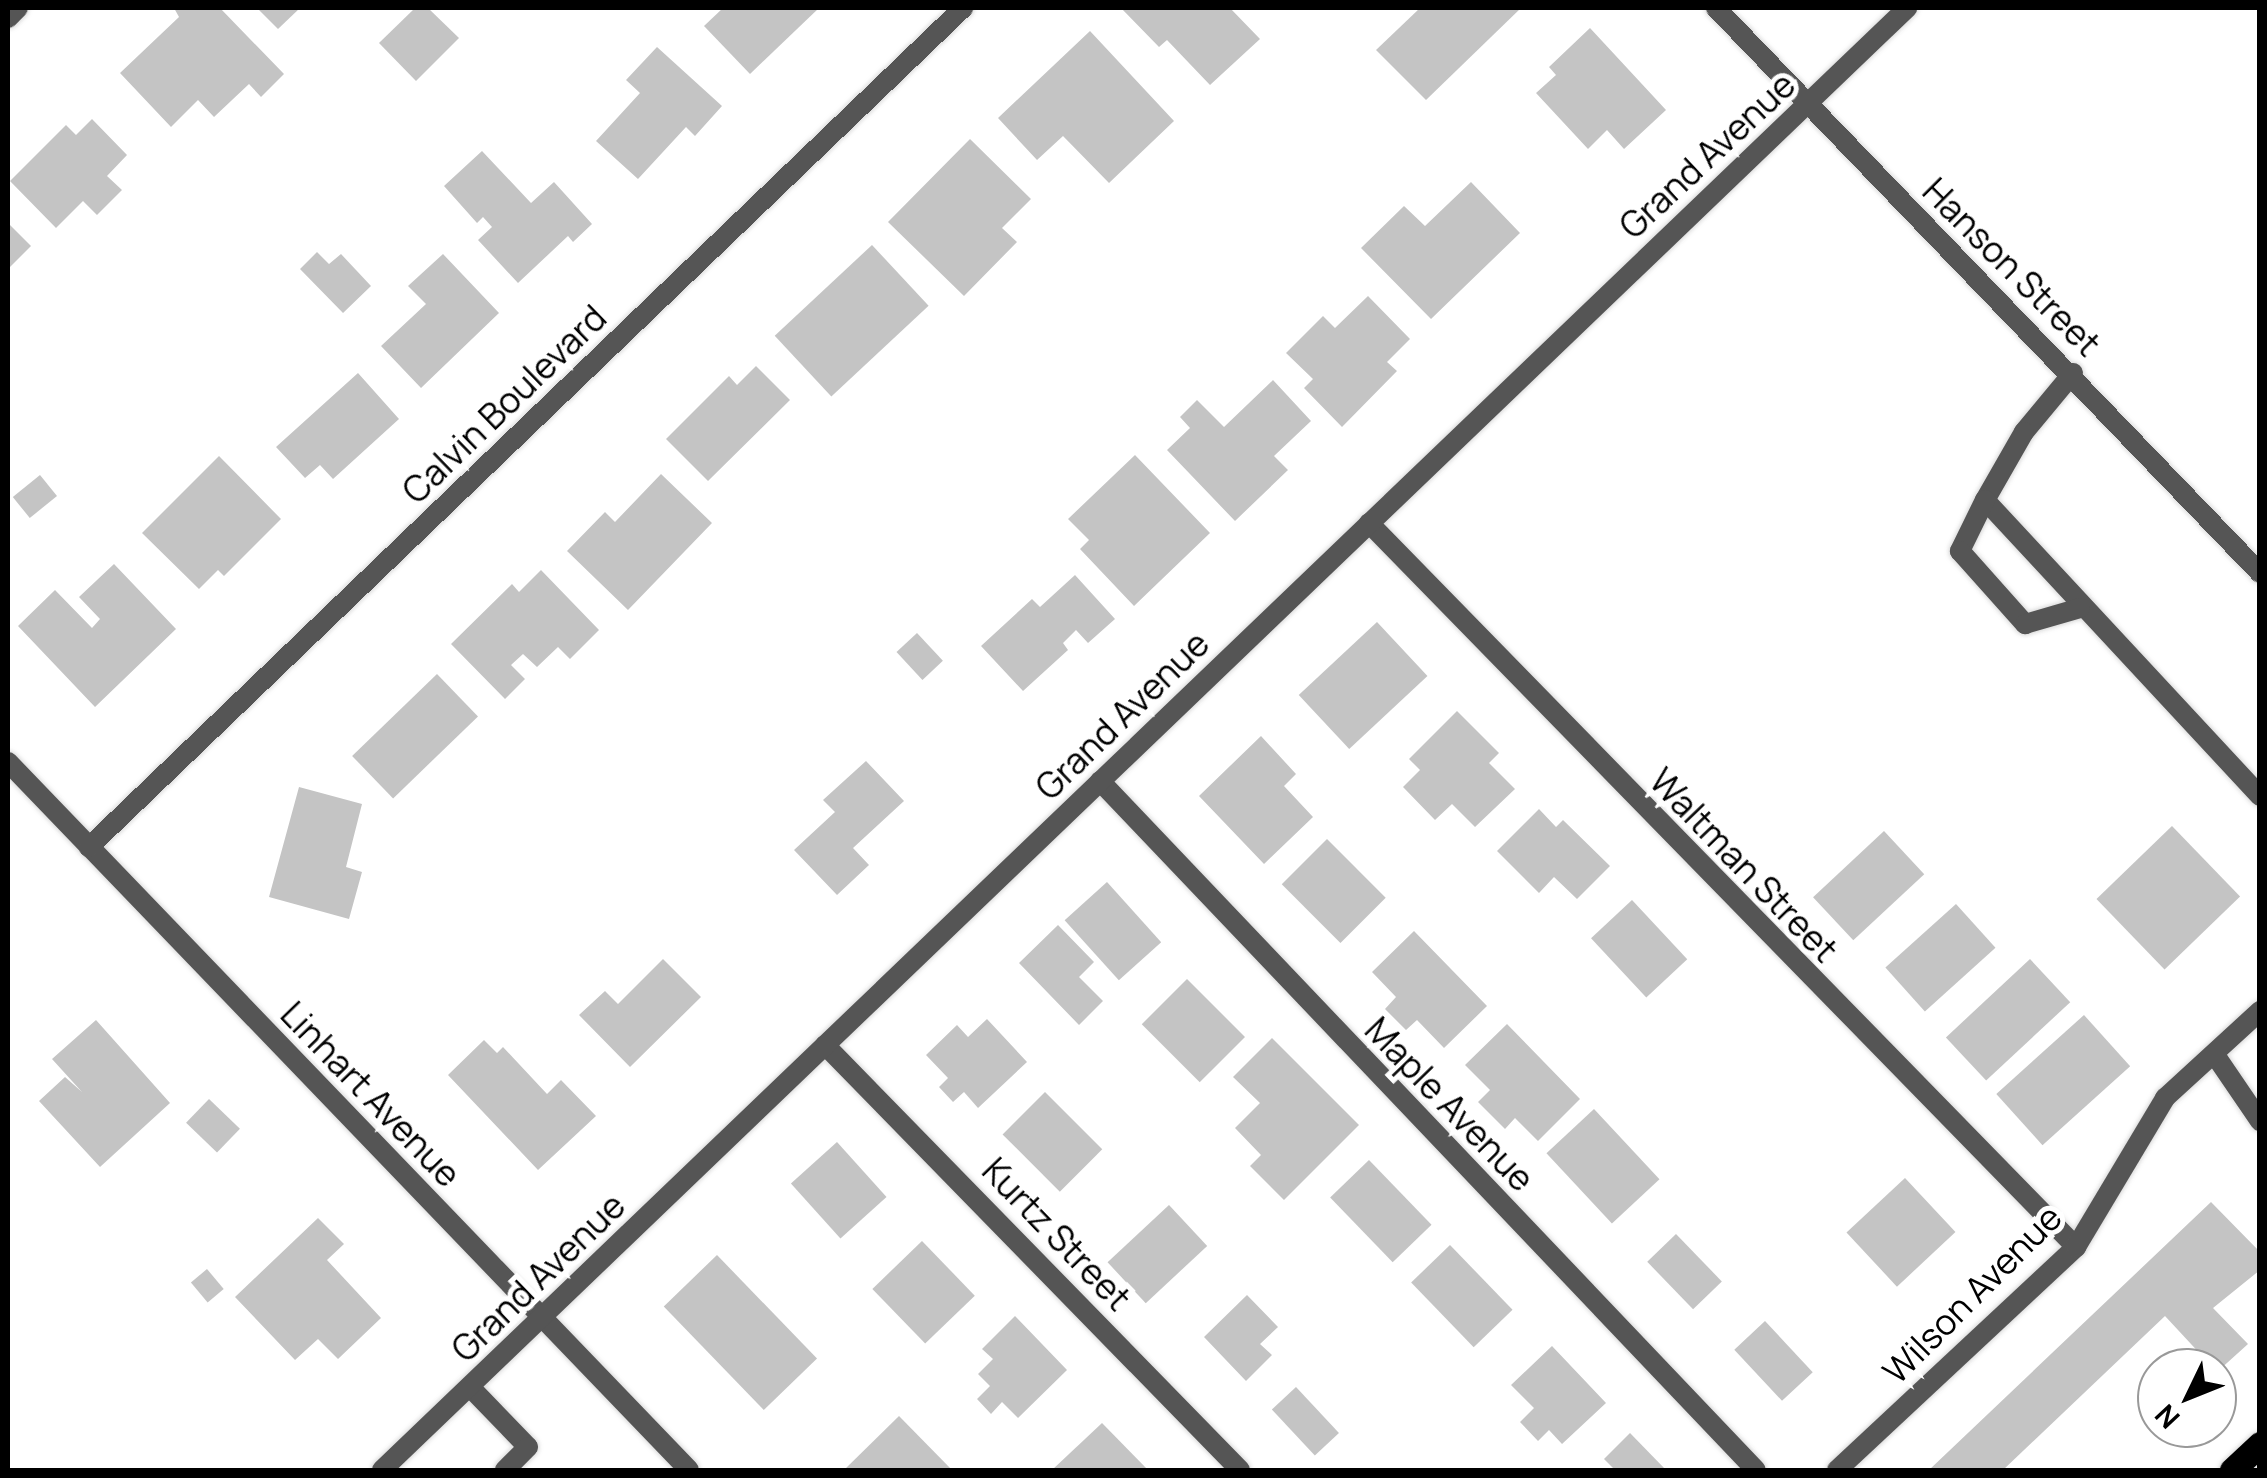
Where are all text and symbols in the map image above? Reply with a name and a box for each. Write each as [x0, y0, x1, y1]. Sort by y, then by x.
street label: Grand Avenue [1611, 63, 1803, 247]
street label: Hanson Street [1914, 169, 2110, 365]
street label: Calvin Boulevard [394, 296, 614, 512]
street label: Grand Avenue [1027, 622, 1217, 808]
street label: Waltman Street [1641, 760, 1847, 970]
street label: Linhart Avenue [272, 993, 470, 1195]
street label: Maple Avenue [1357, 1008, 1543, 1200]
street label: Kurtz Street [974, 1149, 1140, 1319]
street label: Grand Avenue [443, 1184, 633, 1370]
street label: Wilson Avenue [1874, 1196, 2070, 1392]
north arrow [2137, 1348, 2237, 1448]
text: N [2146, 1397, 2187, 1437]

